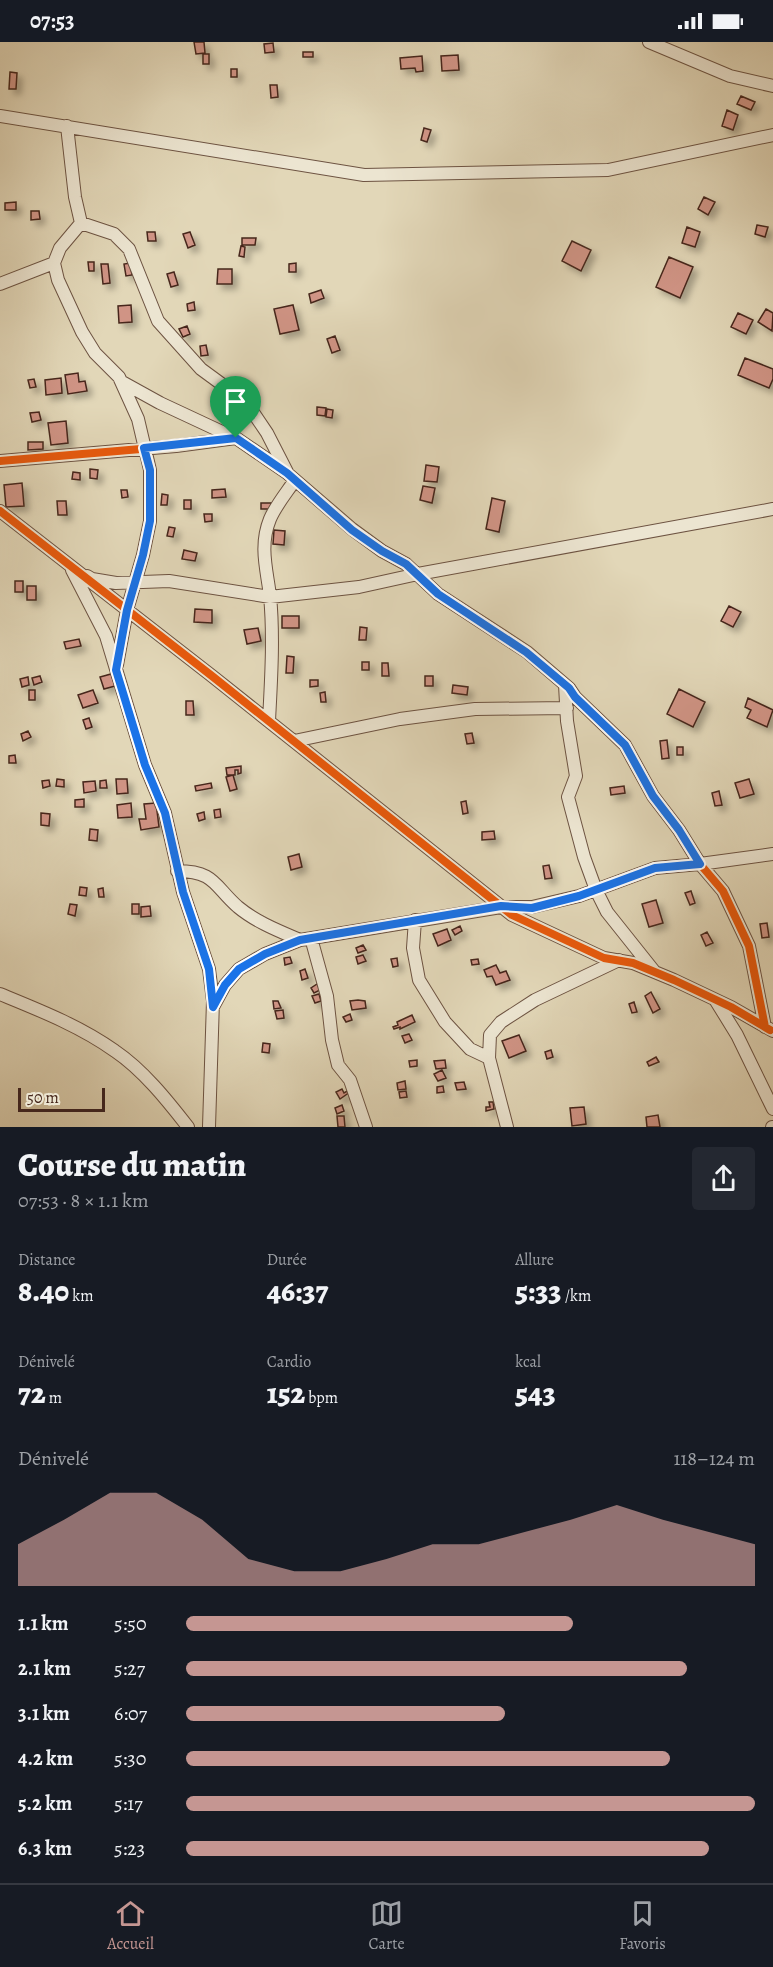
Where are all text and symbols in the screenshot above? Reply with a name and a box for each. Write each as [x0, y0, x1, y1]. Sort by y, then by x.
text: 07:53 [30, 6, 75, 36]
pin [210, 376, 261, 438]
icon: arrive [219, 385, 252, 418]
scale bar [18, 1085, 105, 1112]
text: 50 m [27, 1087, 59, 1109]
text: Course du matin [18, 1142, 246, 1187]
button: share [692, 1147, 755, 1210]
text: 07:53 · 8 × 1.1 km [18, 1187, 149, 1214]
text: Distance [18, 1249, 75, 1271]
text: Durée [267, 1249, 307, 1271]
text: Allure [515, 1249, 554, 1271]
text: 8.40 [18, 1271, 69, 1311]
text: 46:37 [267, 1271, 328, 1311]
text: 5:33 [515, 1271, 562, 1311]
text: km [69, 1285, 93, 1307]
text: /km [562, 1285, 591, 1307]
text: Dénivelé [18, 1351, 75, 1373]
text: Cardio [267, 1351, 311, 1373]
text: kcal [515, 1351, 541, 1373]
text: 72 [18, 1373, 46, 1413]
text: 152 [267, 1373, 305, 1413]
text: 543 [515, 1373, 556, 1413]
text: m [46, 1387, 62, 1409]
text: bpm [305, 1387, 338, 1409]
text: Dénivelé [18, 1445, 89, 1472]
text: 118–124 m [673, 1445, 755, 1472]
text: 1.1 km [18, 1610, 68, 1637]
text: 5:50 [114, 1610, 147, 1637]
text: 2.1 km [18, 1655, 71, 1682]
text: 5:27 [114, 1655, 145, 1682]
text: 3.1 km [18, 1700, 70, 1727]
text: 6:07 [114, 1700, 147, 1727]
text: 4.2 km [18, 1745, 73, 1772]
text: 5:30 [114, 1745, 146, 1772]
text: 5.2 km [18, 1790, 72, 1817]
text: 5:17 [114, 1790, 143, 1817]
text: 6.3 km [18, 1835, 72, 1862]
text: 5:23 [114, 1835, 145, 1862]
tab: Accueil [107, 1897, 154, 1955]
tab: Carte [369, 1897, 405, 1955]
tab: Favoris [619, 1897, 666, 1955]

